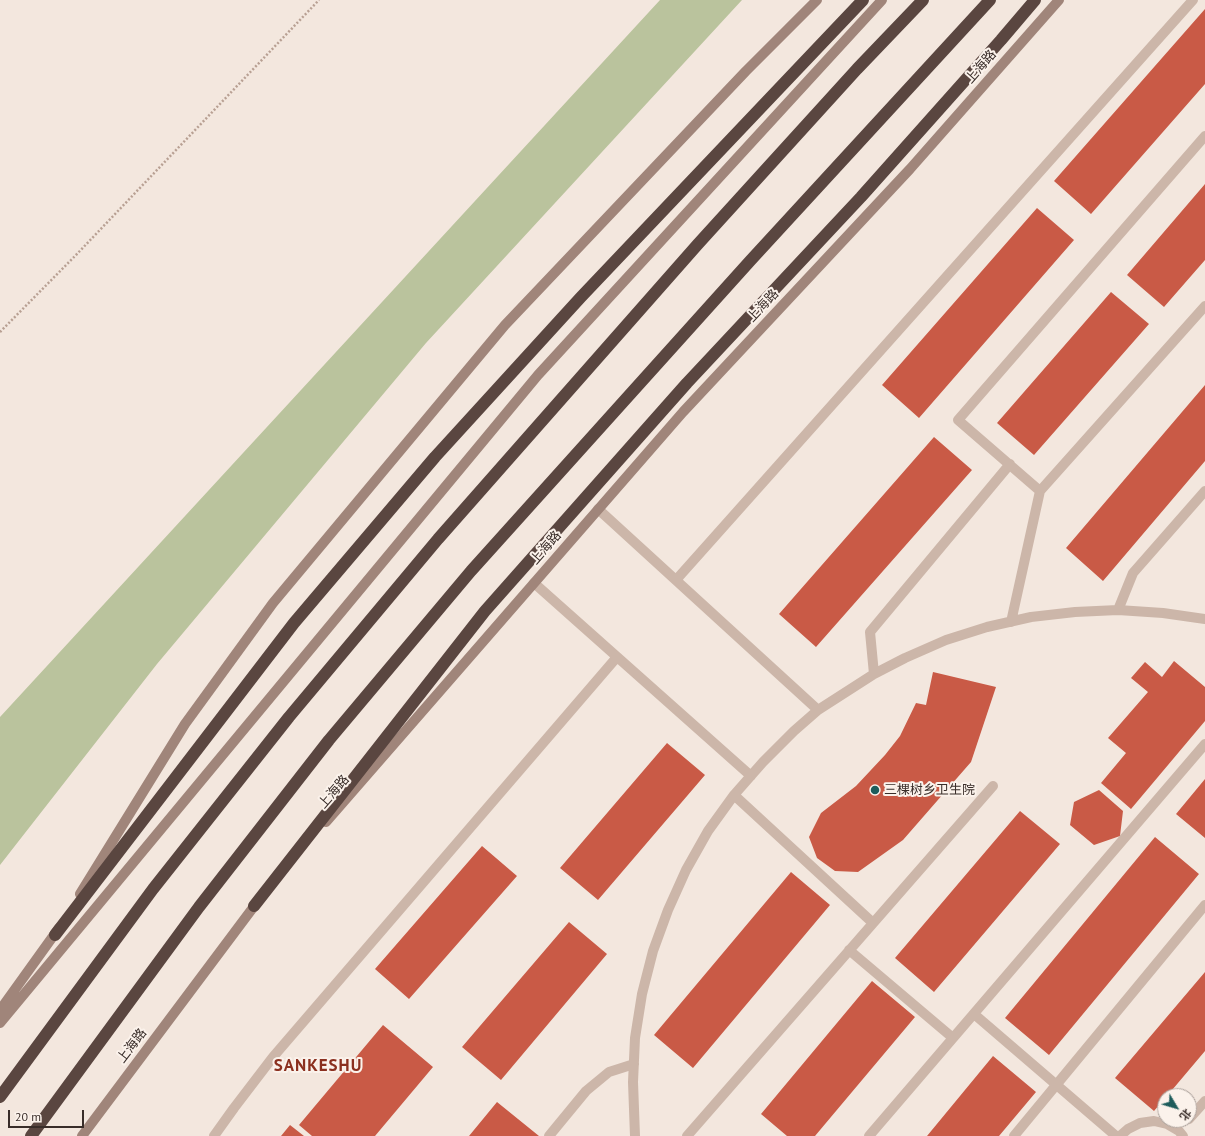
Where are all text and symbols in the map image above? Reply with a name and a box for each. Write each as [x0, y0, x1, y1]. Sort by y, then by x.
street label: 上海路 [962, 47, 1000, 87]
street label: 上海路 [744, 286, 782, 326]
street label: 上海路 [527, 528, 565, 568]
street label: 上海路 [315, 772, 353, 812]
place label: 三棵树乡卫生院 [884, 782, 975, 798]
marker: 三棵树乡卫生院 [869, 784, 881, 796]
street label: 上海路 [114, 1026, 150, 1066]
district label: SANKESHU [274, 1056, 362, 1076]
north arrow [1157, 1088, 1197, 1128]
scale bar [10, 1102, 86, 1128]
text: 北 [1177, 1106, 1195, 1123]
text: 20 m [15, 1109, 41, 1124]

